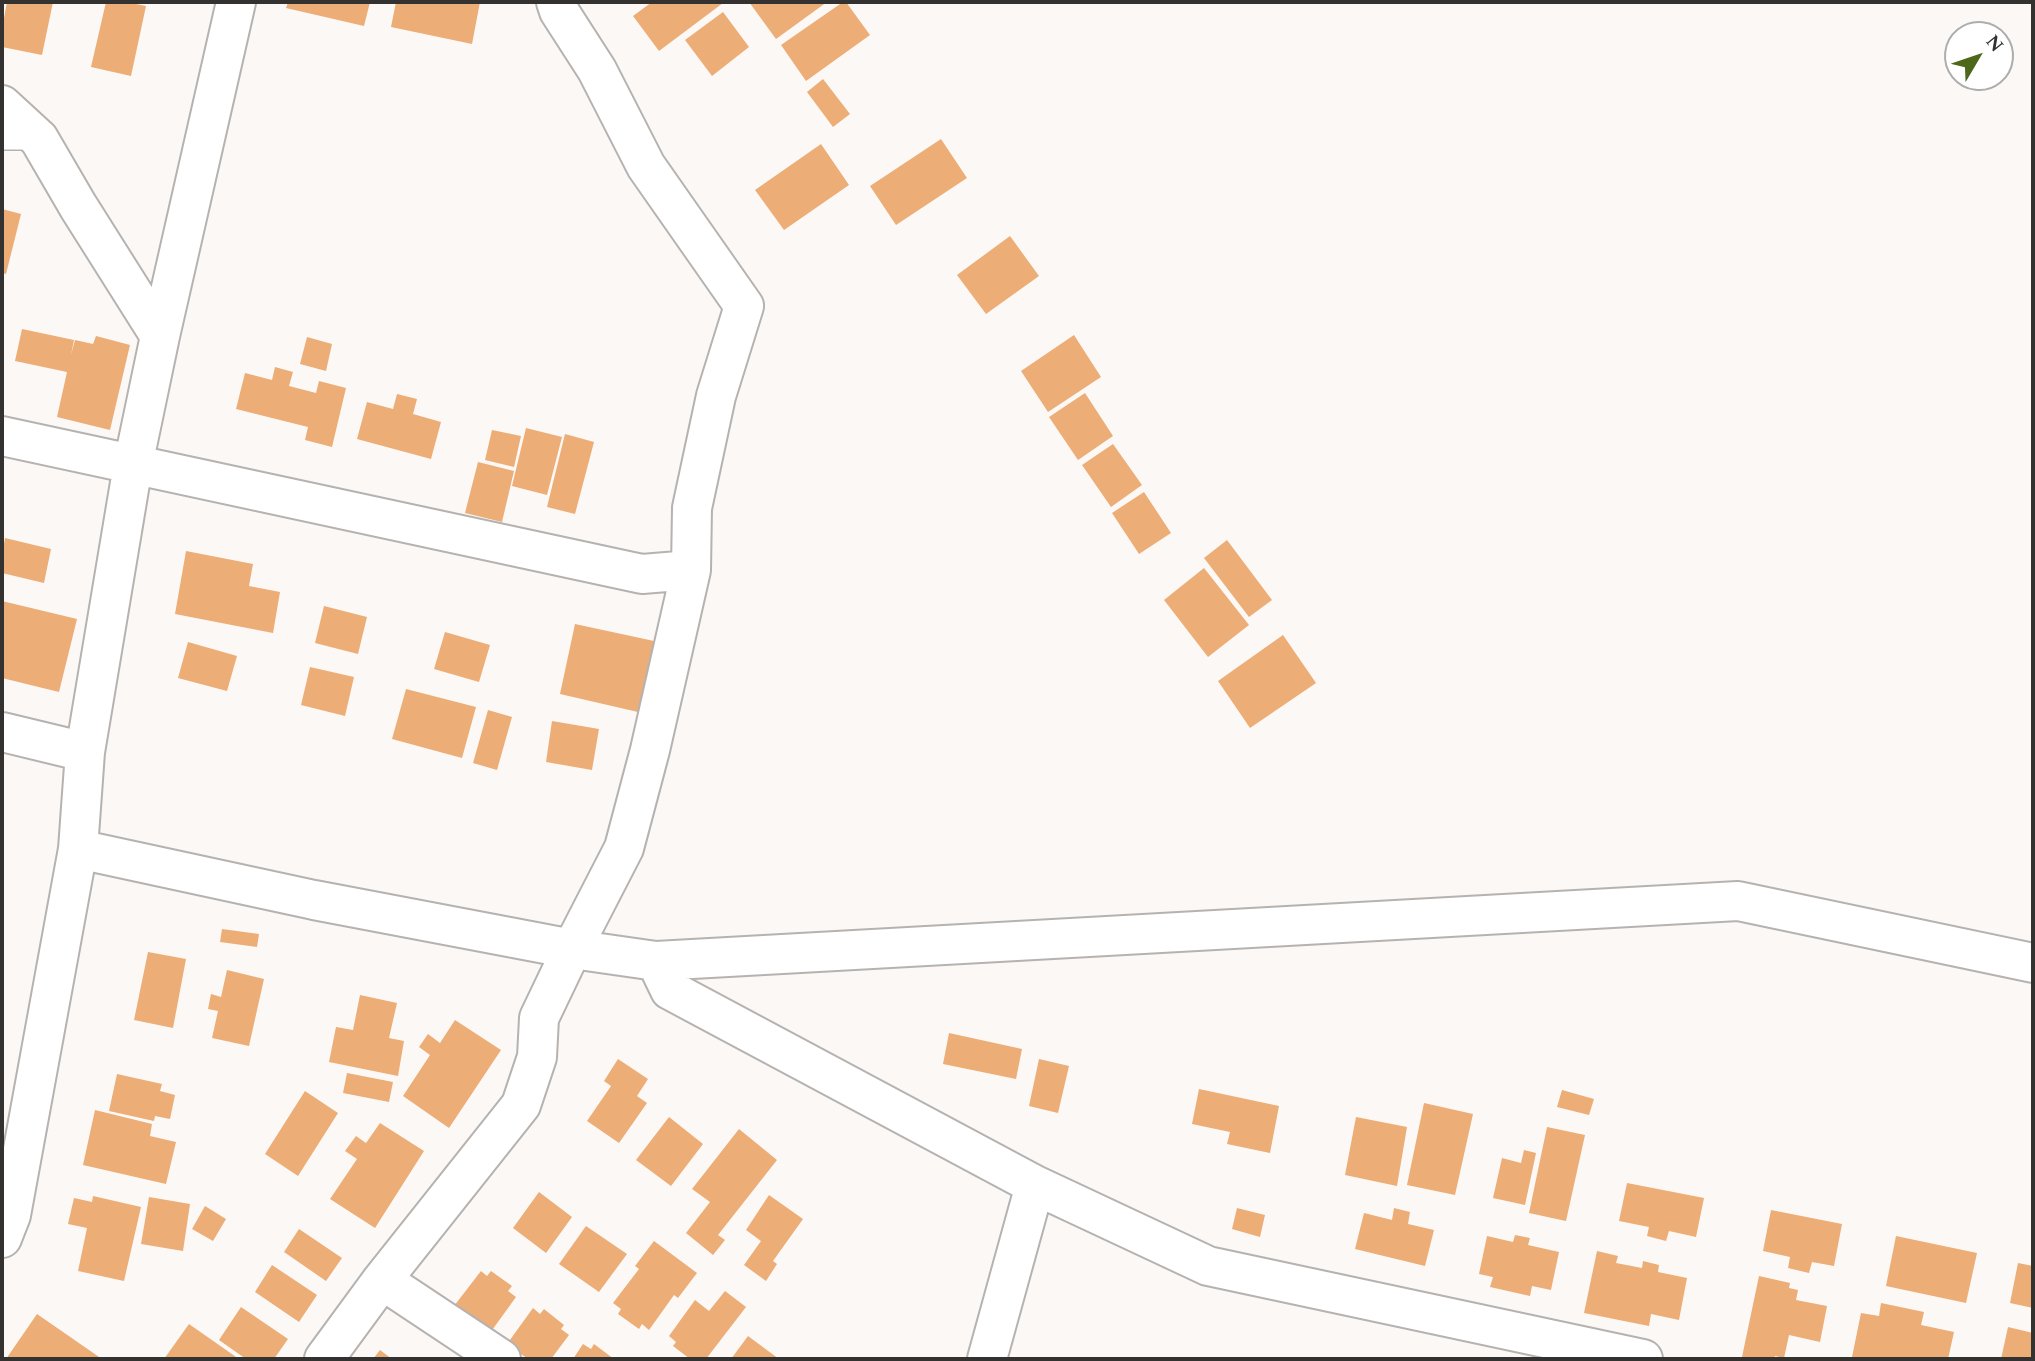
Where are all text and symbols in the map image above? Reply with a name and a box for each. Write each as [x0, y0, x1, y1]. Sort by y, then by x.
north arrow [1944, 21, 2014, 91]
text: N [1978, 29, 2010, 59]

